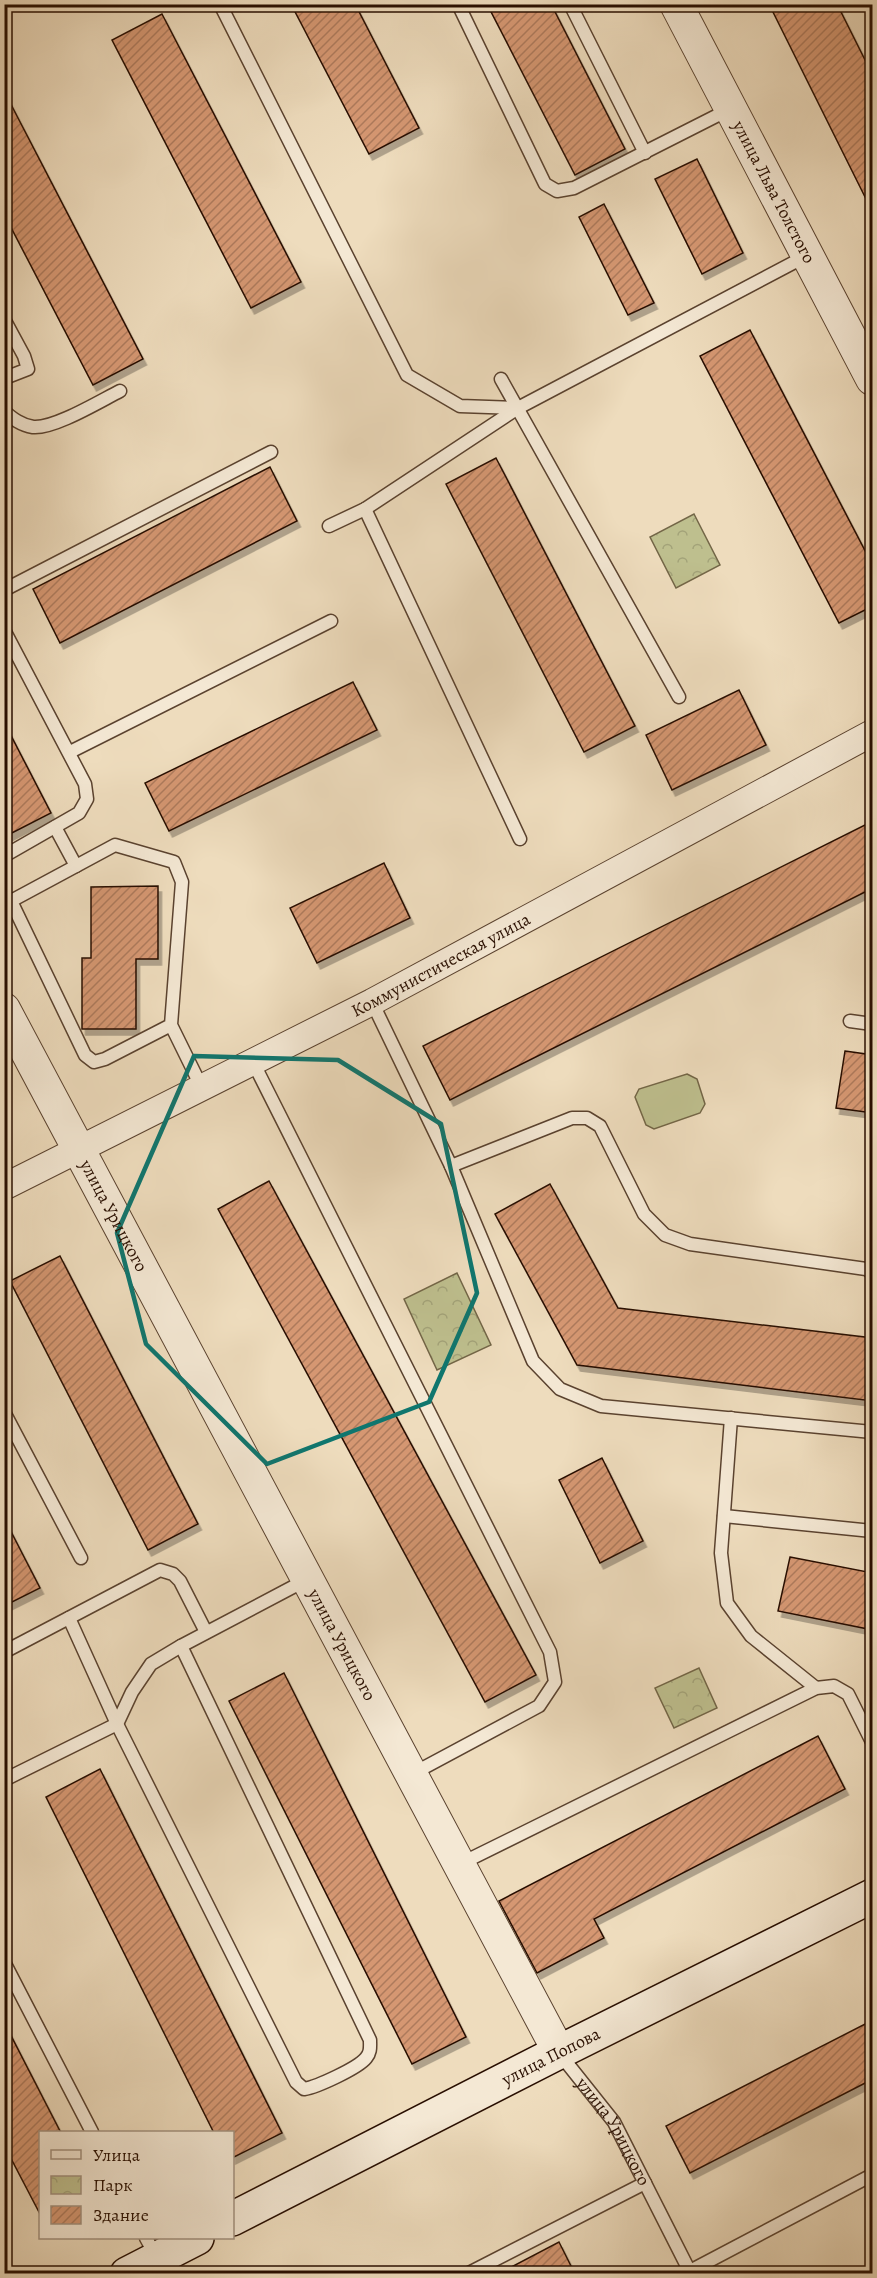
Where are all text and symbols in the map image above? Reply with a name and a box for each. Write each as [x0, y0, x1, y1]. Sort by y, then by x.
street label: улица Льва Толстого [727, 116, 821, 267]
street label: Коммунистическая улица [347, 907, 535, 1023]
street label: улица Урицкого [74, 1154, 154, 1276]
street label: улица Урицкого [302, 1583, 382, 1705]
street label: улица Попова [497, 2021, 605, 2092]
street label: улица Урицкого [570, 2071, 656, 2190]
legend [39, 2131, 234, 2239]
text: Улица [93, 2143, 141, 2167]
text: Парк [93, 2173, 133, 2197]
text: Здание [93, 2203, 149, 2227]

